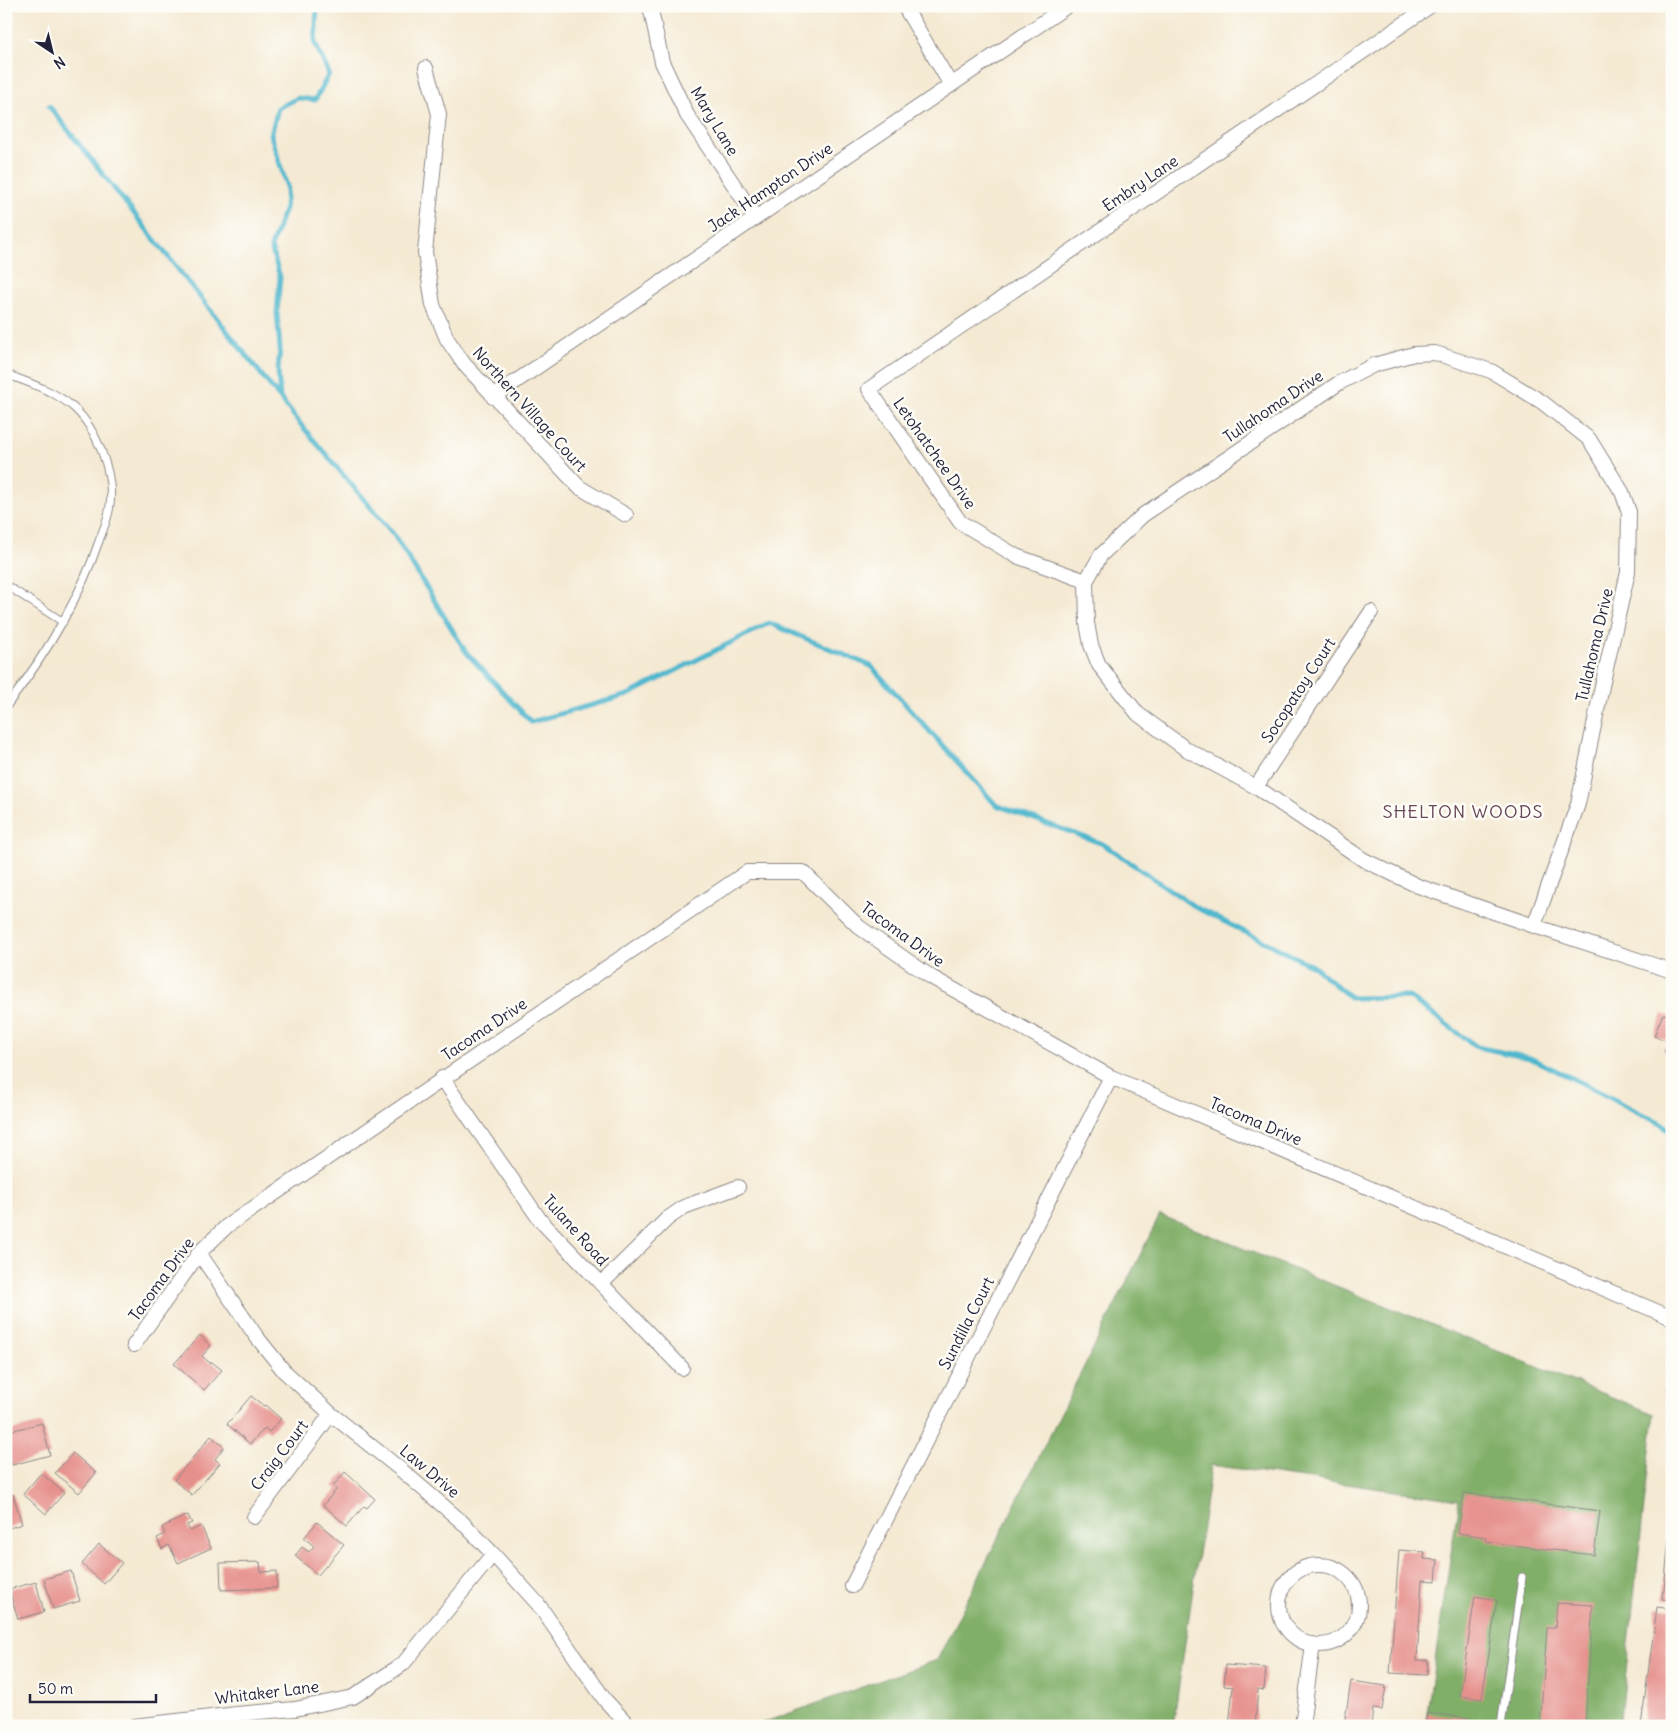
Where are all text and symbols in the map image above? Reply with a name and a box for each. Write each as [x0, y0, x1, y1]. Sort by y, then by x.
north arrow [28, 28, 78, 78]
text: N [50, 52, 69, 73]
street label: Mary Lane [687, 83, 743, 159]
street label: Jack Hampton Drive [704, 138, 836, 236]
street label: Embry Lane [1098, 150, 1182, 216]
street label: Northern Village Court [469, 342, 592, 476]
street label: Tullahoma Drive [1219, 365, 1327, 447]
street label: Letohatchee Drive [889, 394, 981, 512]
street label: Tullahoma Drive [1571, 586, 1617, 704]
street label: Socopatoy Court [1257, 633, 1340, 746]
district label: SHELTON WOODS [1382, 800, 1544, 823]
street label: Tacoma Drive [857, 897, 949, 971]
street label: Tacoma Drive [438, 993, 530, 1065]
street label: Tacoma Drive [1207, 1093, 1305, 1149]
street label: Tulane Road [539, 1190, 613, 1270]
street label: Tacoma Drive [124, 1233, 198, 1325]
street label: Sundilla Court [934, 1273, 998, 1373]
street label: Craig Court [246, 1415, 312, 1494]
street label: Law Drive [396, 1440, 464, 1502]
scale bar [30, 1672, 156, 1704]
street label: Whitaker Lane [214, 1676, 320, 1708]
text: 50 m [38, 1679, 73, 1698]

